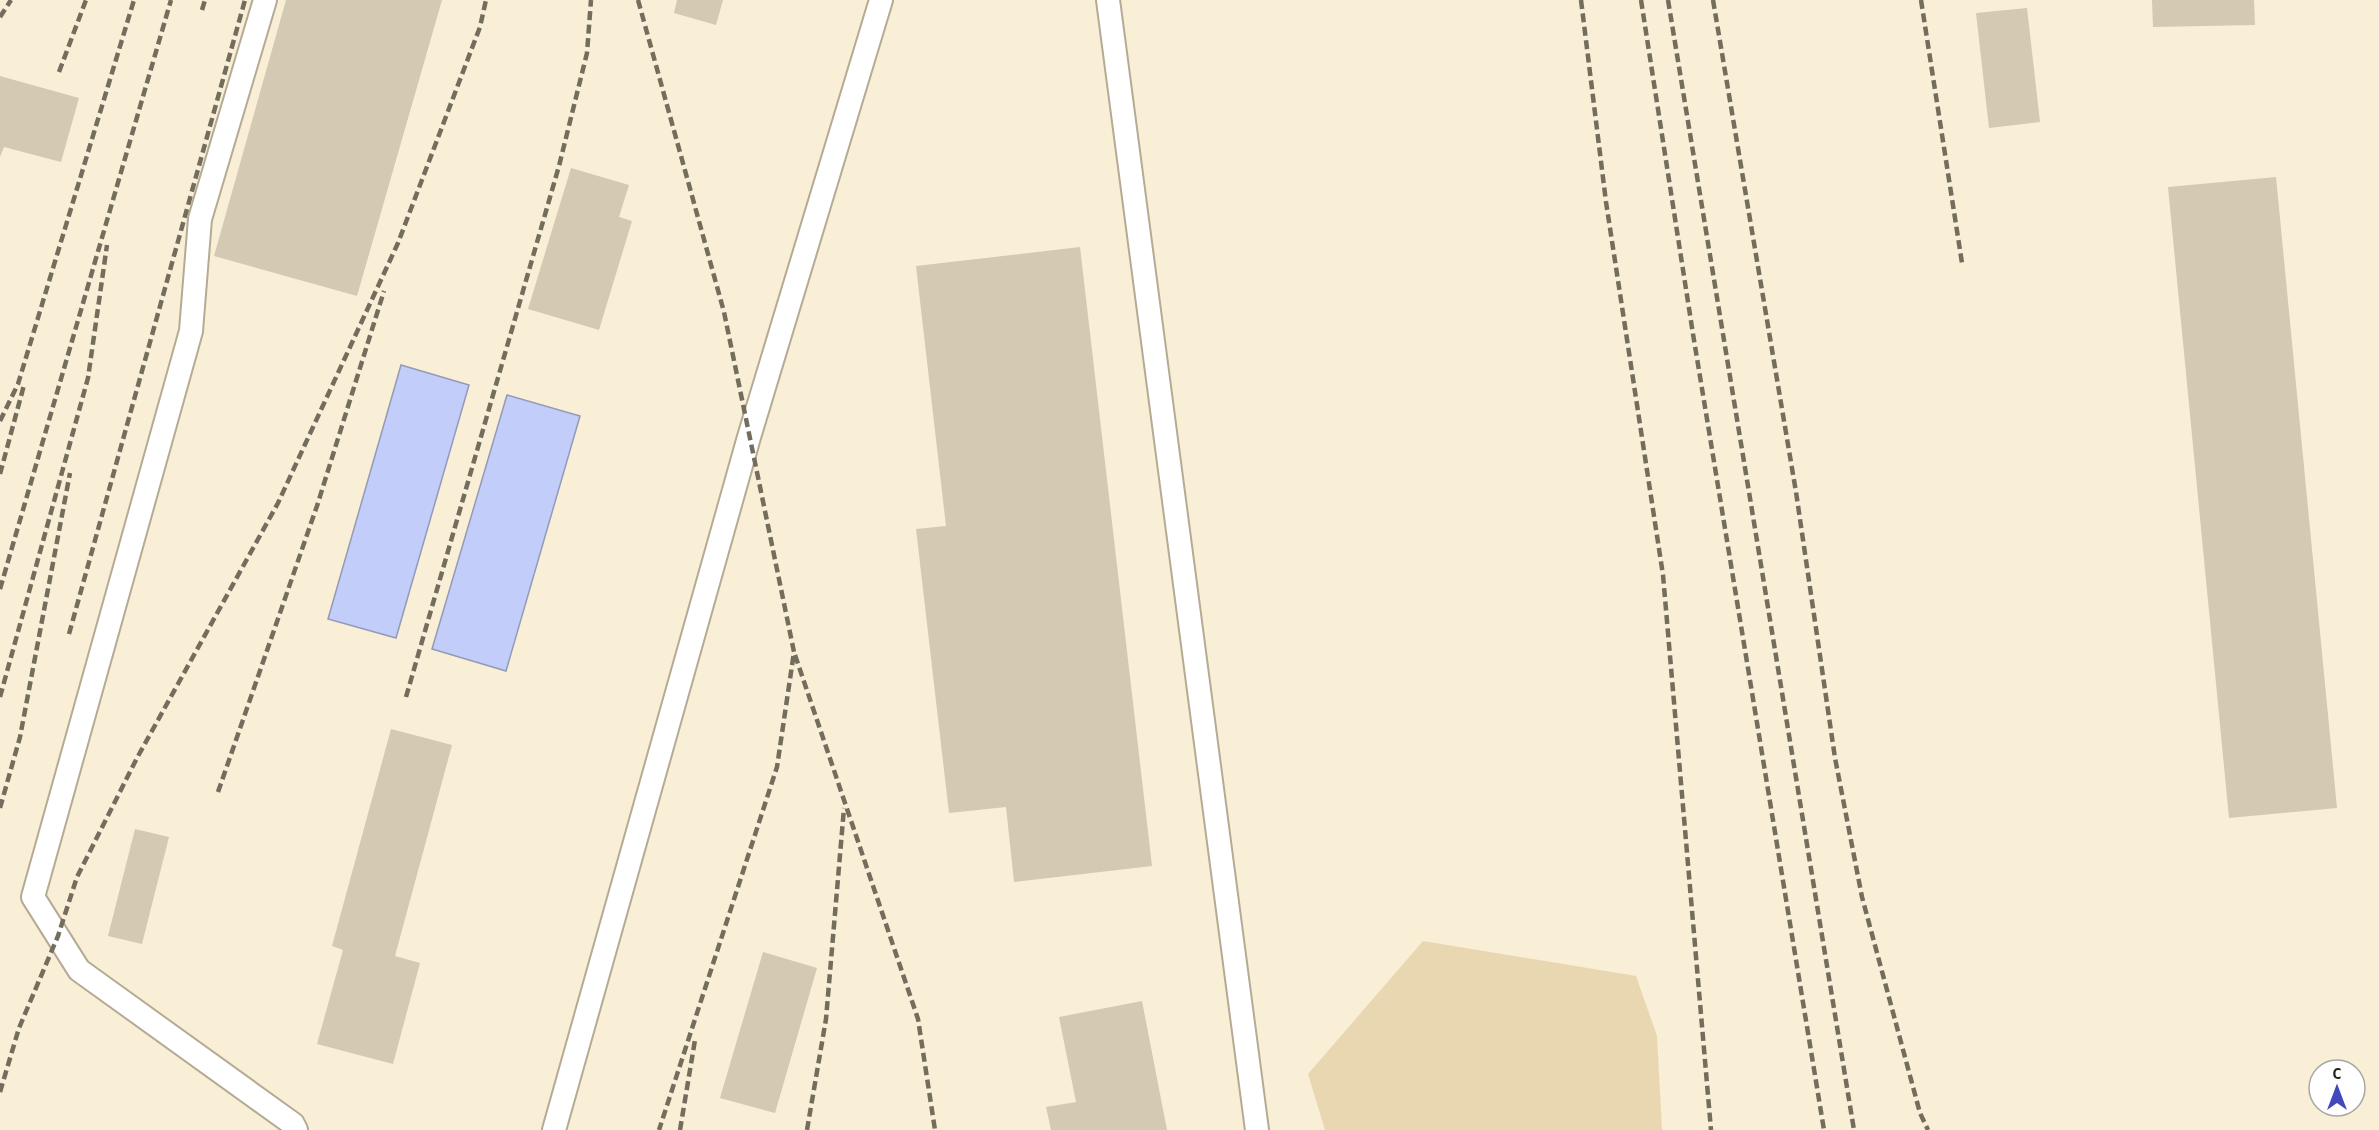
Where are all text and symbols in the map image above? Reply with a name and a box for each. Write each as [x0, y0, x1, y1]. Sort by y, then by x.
north arrow [2307, 1058, 2367, 1118]
text: С [2333, 1066, 2342, 1082]

